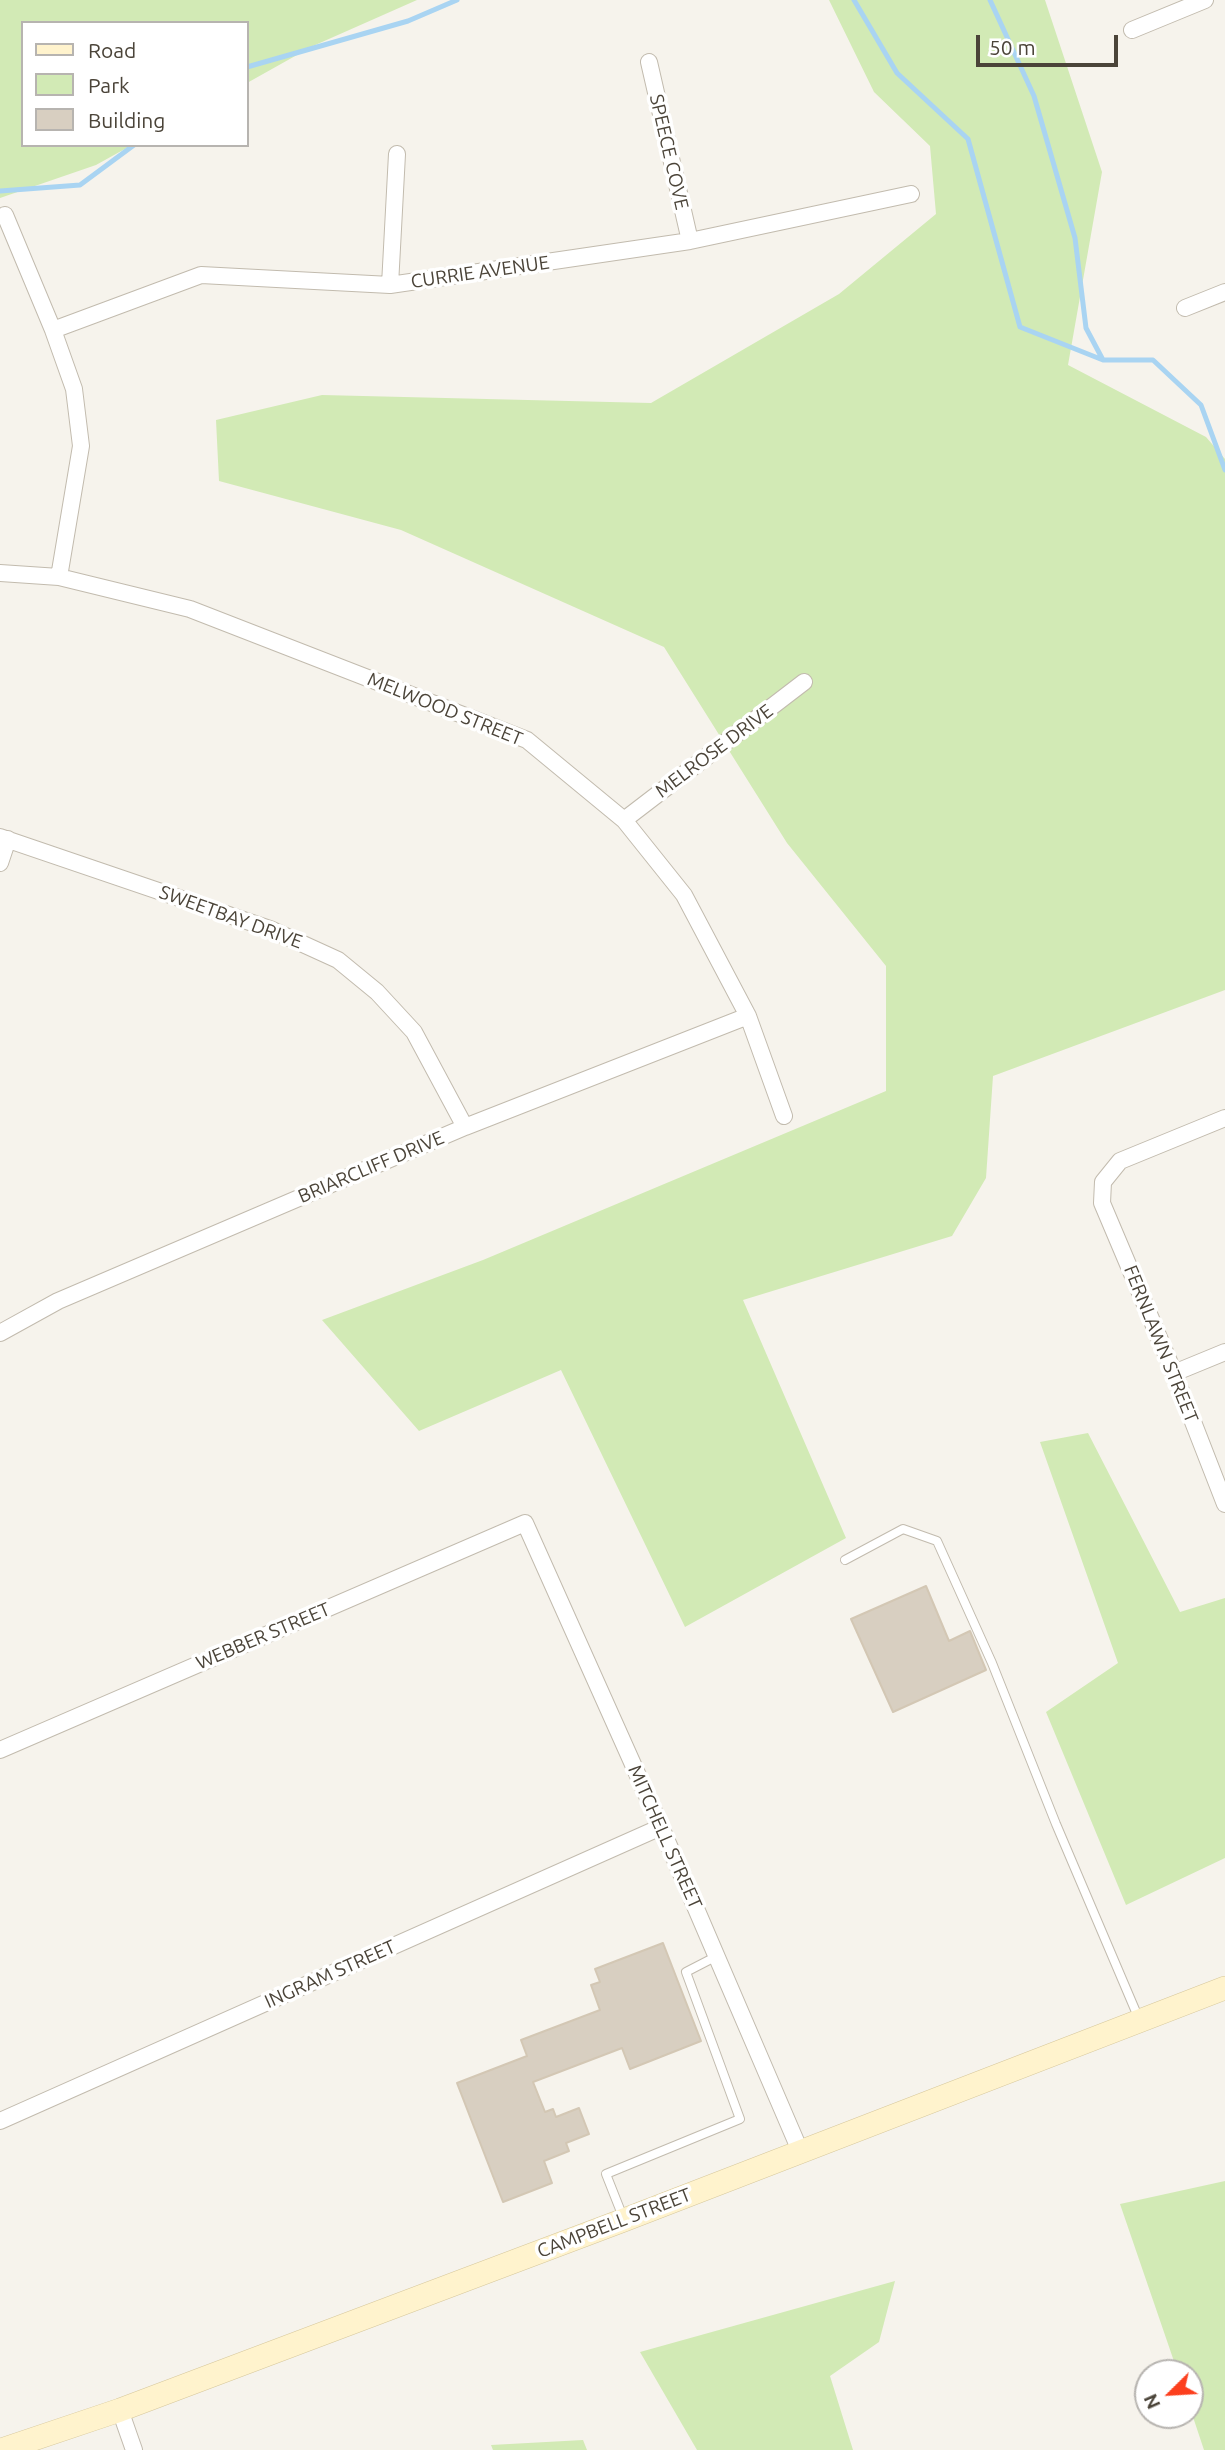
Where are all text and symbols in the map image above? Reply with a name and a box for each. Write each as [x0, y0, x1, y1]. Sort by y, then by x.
legend [21, 21, 248, 147]
scale bar [980, 21, 1122, 65]
text: 50 m [989, 35, 1036, 59]
text: Road [88, 38, 136, 62]
text: Park [88, 73, 130, 97]
street label: SPEECE COVE [645, 92, 693, 212]
text: Building [88, 108, 165, 132]
street label: CURRIE AVENUE [409, 251, 551, 293]
street label: MELWOOD STREET [364, 667, 526, 751]
street label: MELROSE DRIVE [651, 699, 777, 803]
street label: SWEETBAY DRIVE [156, 881, 306, 953]
street label: BRIARCLIFF DRIVE [295, 1126, 447, 1208]
street label: FERNLAWN STREET [1119, 1262, 1203, 1426]
street label: WEBBER STREET [193, 1597, 333, 1675]
street label: MITCHELL STREET [623, 1762, 707, 1912]
street label: INGRAM STREET [261, 1935, 399, 2013]
street label: CAMPBELL STREET [534, 2183, 694, 2263]
north arrow [1134, 2359, 1204, 2429]
text: N [1139, 2391, 1165, 2413]

